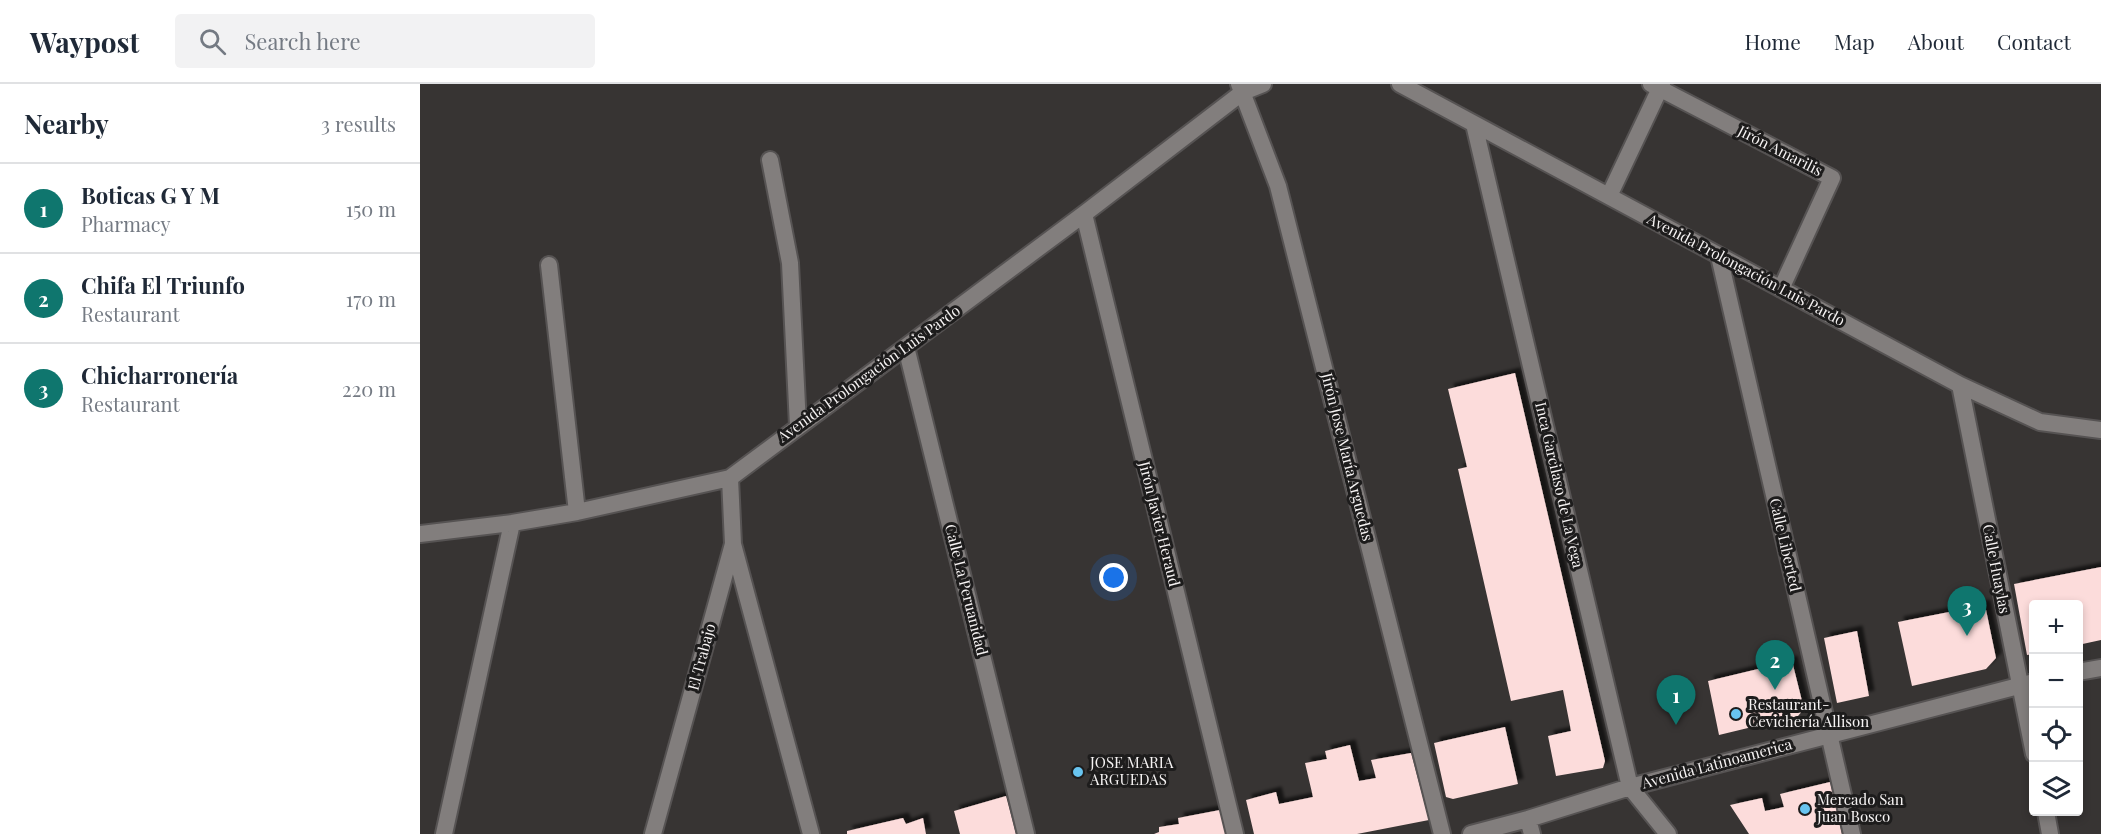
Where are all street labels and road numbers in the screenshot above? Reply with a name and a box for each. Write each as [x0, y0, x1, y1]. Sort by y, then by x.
street label: Jirón Amarilis [1734, 120, 1826, 180]
street label: Avenida Prolongación Luis Pardo [1643, 208, 1849, 330]
street label: Avenida Prolongación Luis Pardo [772, 300, 964, 447]
street label: Jirón Jose María Arguedas [1317, 370, 1379, 543]
street label: Inca Garcilaso de La Vega [1531, 400, 1589, 570]
street label: Jirón Javier Heraud [1135, 458, 1185, 589]
street label: Calle Liberted [1766, 496, 1806, 594]
street label: Calle La Peruanidad [941, 522, 993, 658]
street label: Calle Huaylas [1979, 522, 2015, 615]
street label: El Trabajo [683, 621, 720, 692]
street label: Avenida Latinoamerica [1638, 733, 1795, 793]

